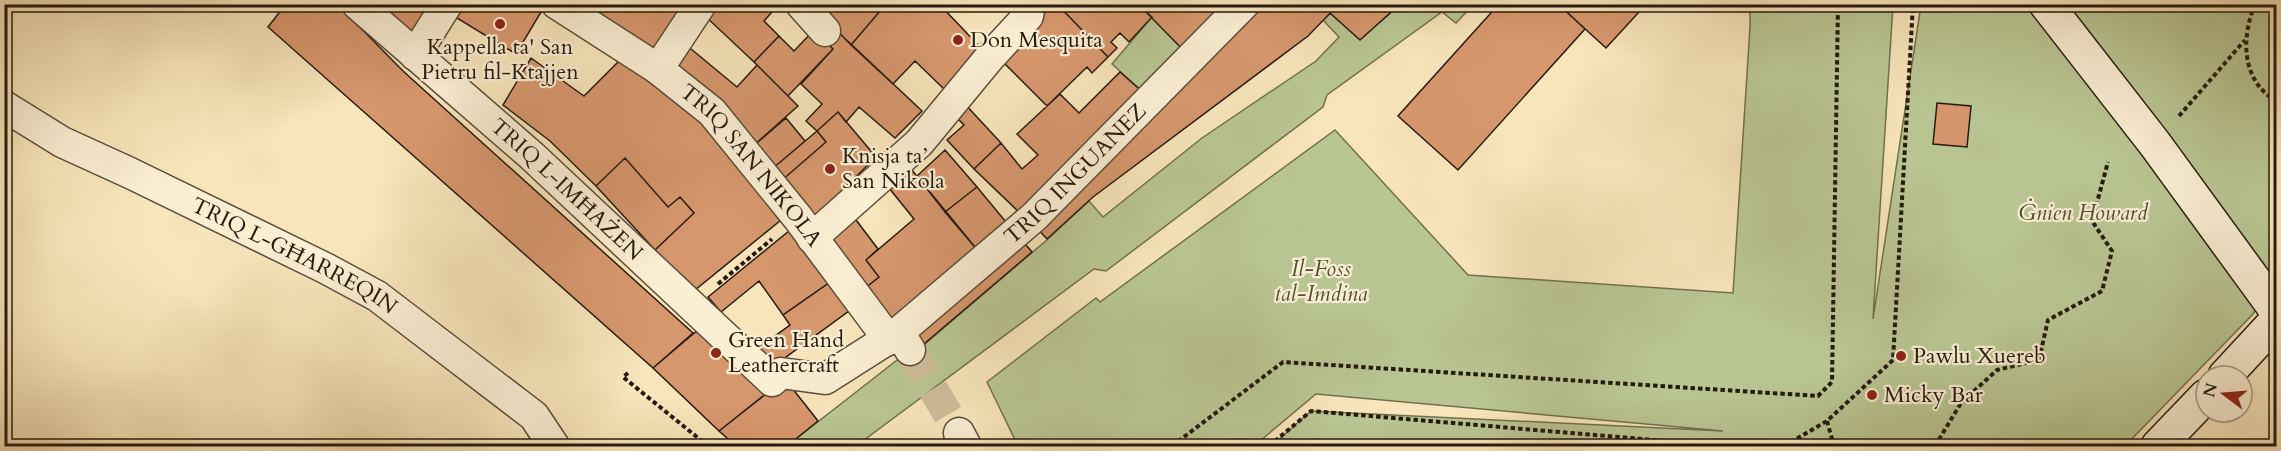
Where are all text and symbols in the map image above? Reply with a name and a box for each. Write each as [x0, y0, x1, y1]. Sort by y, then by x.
marker: Kappella ta' San Pietru fil-Ktajjen [493, 17, 507, 31]
place label: Don Mesquita [970, 25, 1103, 55]
place label: Kappella ta' San Pietru fil-Ktajjen [421, 32, 579, 87]
marker: Don Mesquita [951, 33, 965, 47]
street label: TRIQ SAN NIKOLA [674, 77, 830, 253]
street label: TRIQ INGUANEZ [998, 97, 1153, 251]
street label: TRIQ L-IMĦAŻEN [484, 112, 650, 268]
place label: Knisja ta’ San Nikola [842, 141, 945, 196]
marker: Knisja ta’ San Nikola [823, 162, 837, 176]
street label: TRIQ L-GĦARREQIN [186, 190, 404, 321]
park label: Ġnien Howard [2018, 198, 2149, 228]
park label: Il-Foss tal-Imdina [1274, 254, 1368, 309]
place label: Green Hand Leathercraft [728, 325, 844, 380]
place label: Pawlu Xuereb [1913, 341, 2046, 371]
marker: Green Hand Leathercraft [709, 346, 723, 360]
marker: Pawlu Xuereb [1894, 349, 1908, 363]
north arrow [2194, 364, 2254, 424]
place label: Micky Bar [1884, 380, 1984, 410]
text: N [2198, 380, 2223, 400]
marker: Micky Bar [1865, 388, 1879, 402]

